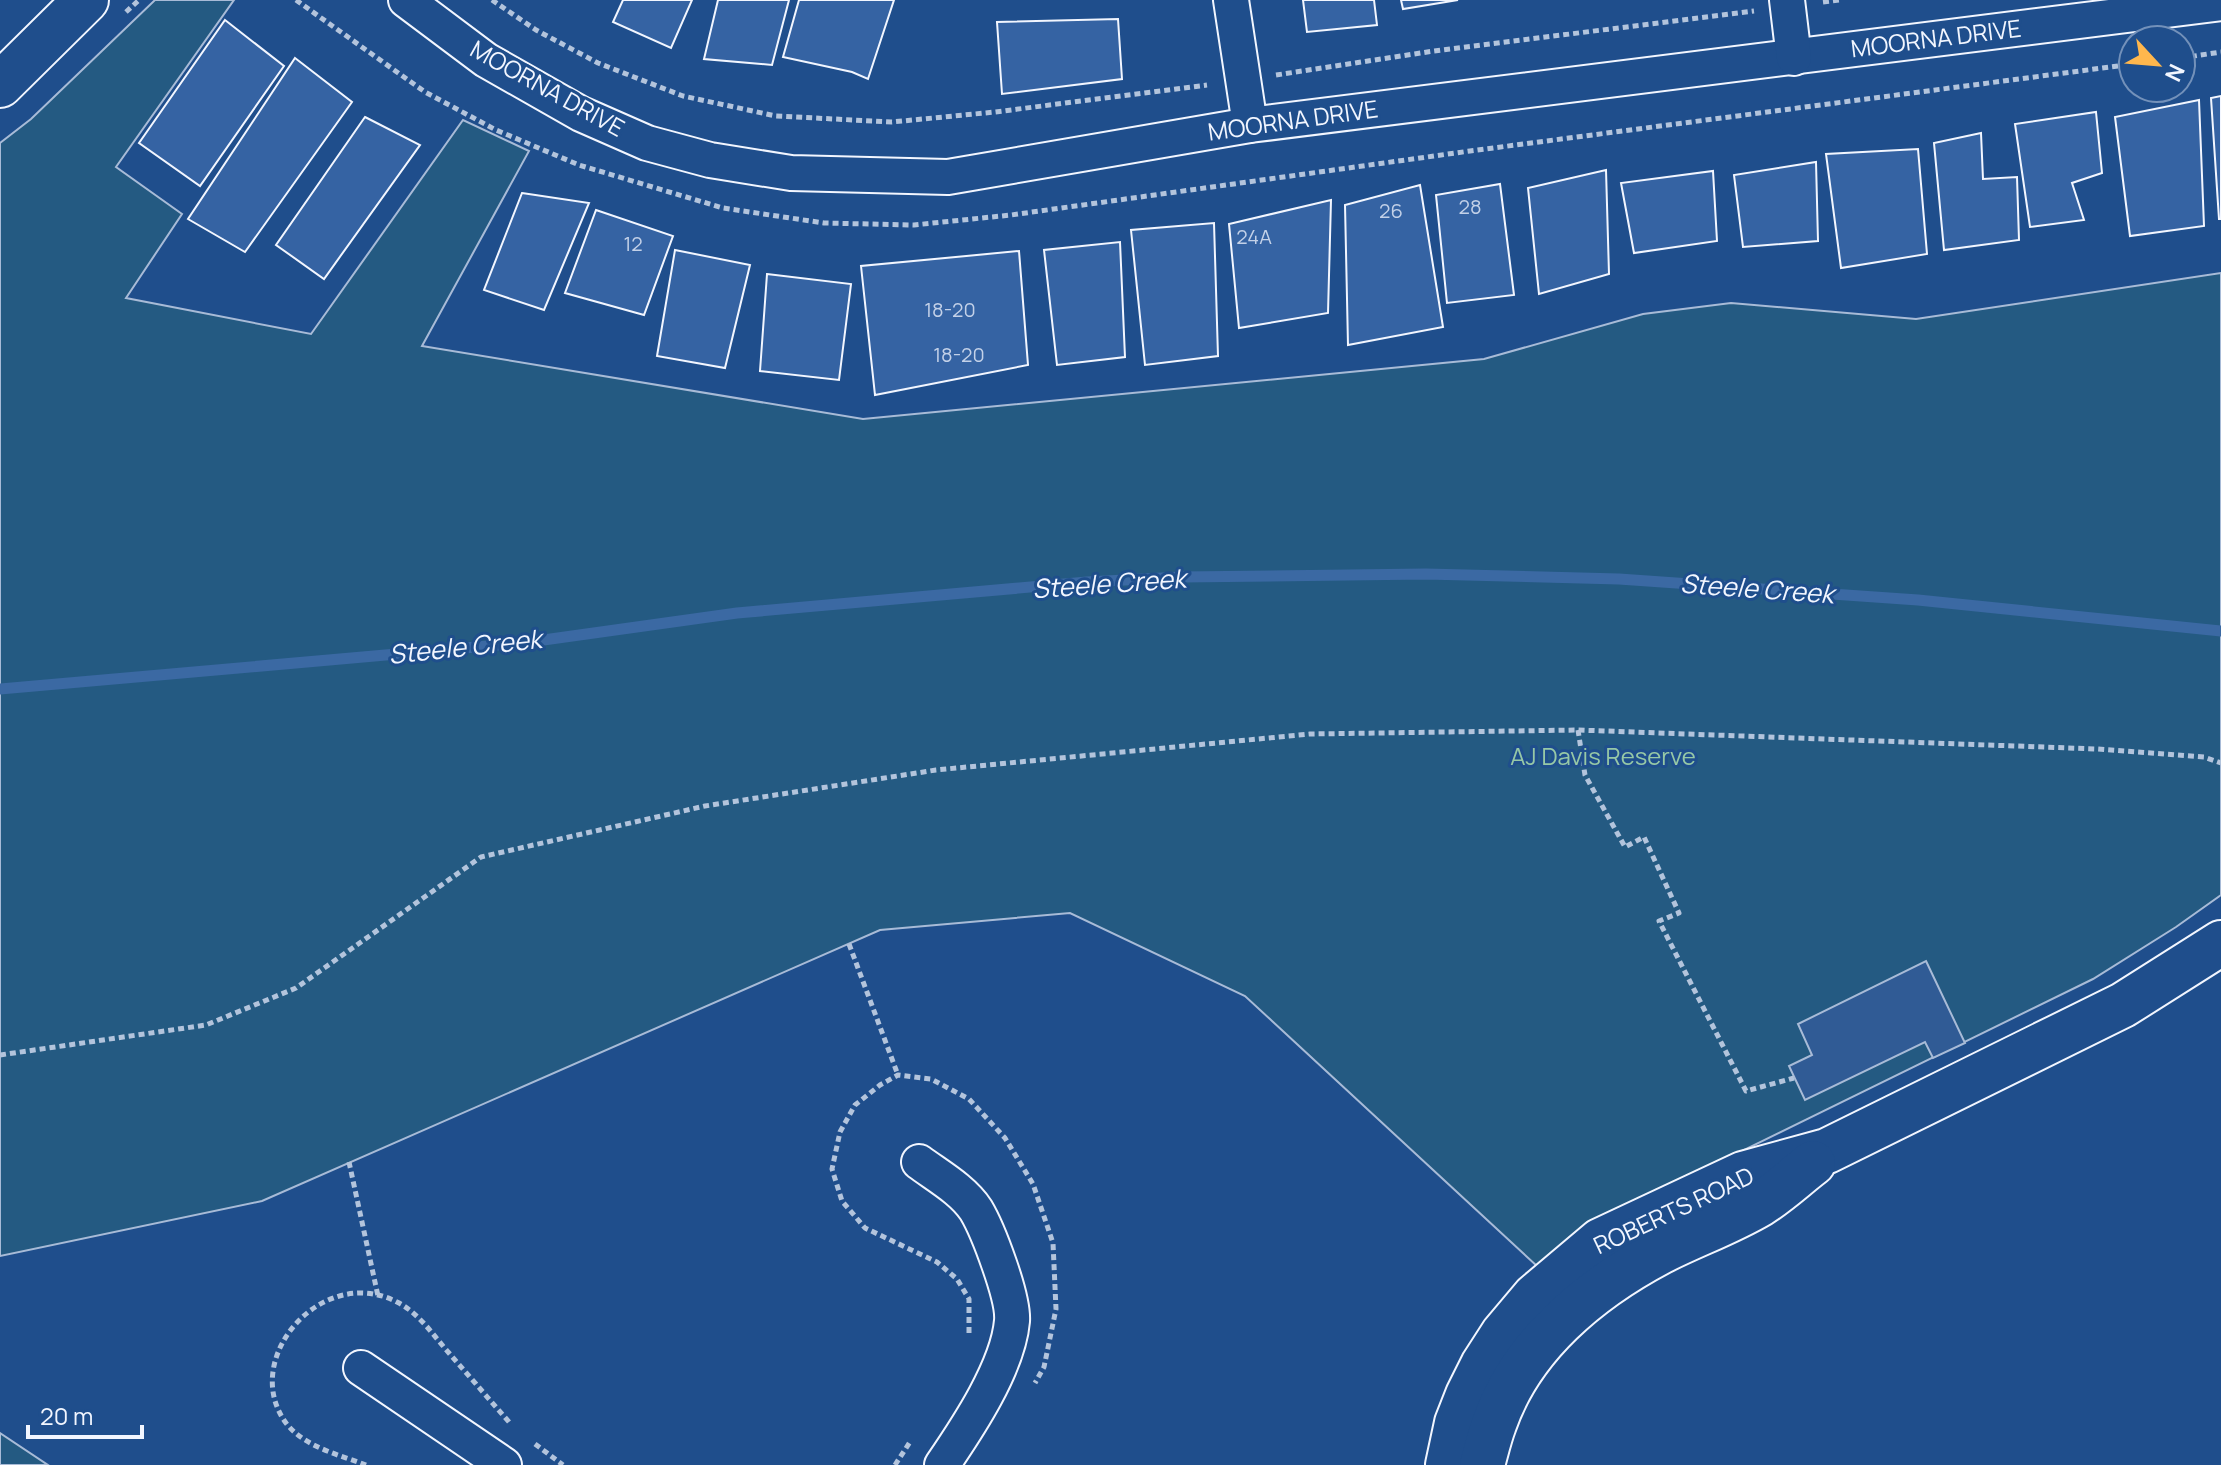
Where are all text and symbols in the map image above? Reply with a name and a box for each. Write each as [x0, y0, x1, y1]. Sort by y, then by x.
street label: MOORNA DRIVE [1849, 11, 2023, 64]
north arrow [2117, 24, 2197, 104]
street label: MOORNA DRIVE [465, 32, 631, 144]
text: N [2158, 59, 2192, 86]
street label: MOORNA DRIVE [1206, 91, 1380, 148]
house number: 28 [1458, 193, 1482, 220]
house number: 26 [1379, 197, 1403, 224]
house number: 24A [1236, 223, 1272, 250]
house number: 12 [623, 230, 643, 257]
house number: 18-20 [924, 296, 976, 323]
house number: 18-20 [933, 341, 985, 368]
water label: Steele Creek [1031, 559, 1191, 606]
water label: Steele Creek [1679, 565, 1839, 612]
water label: Steele Creek [387, 620, 547, 672]
park label: AJ Davis Reserve [1510, 739, 1696, 772]
street label: ROBERTS ROAD [1588, 1158, 1759, 1261]
scale bar [28, 1389, 142, 1439]
text: 20 m [40, 1399, 93, 1432]

